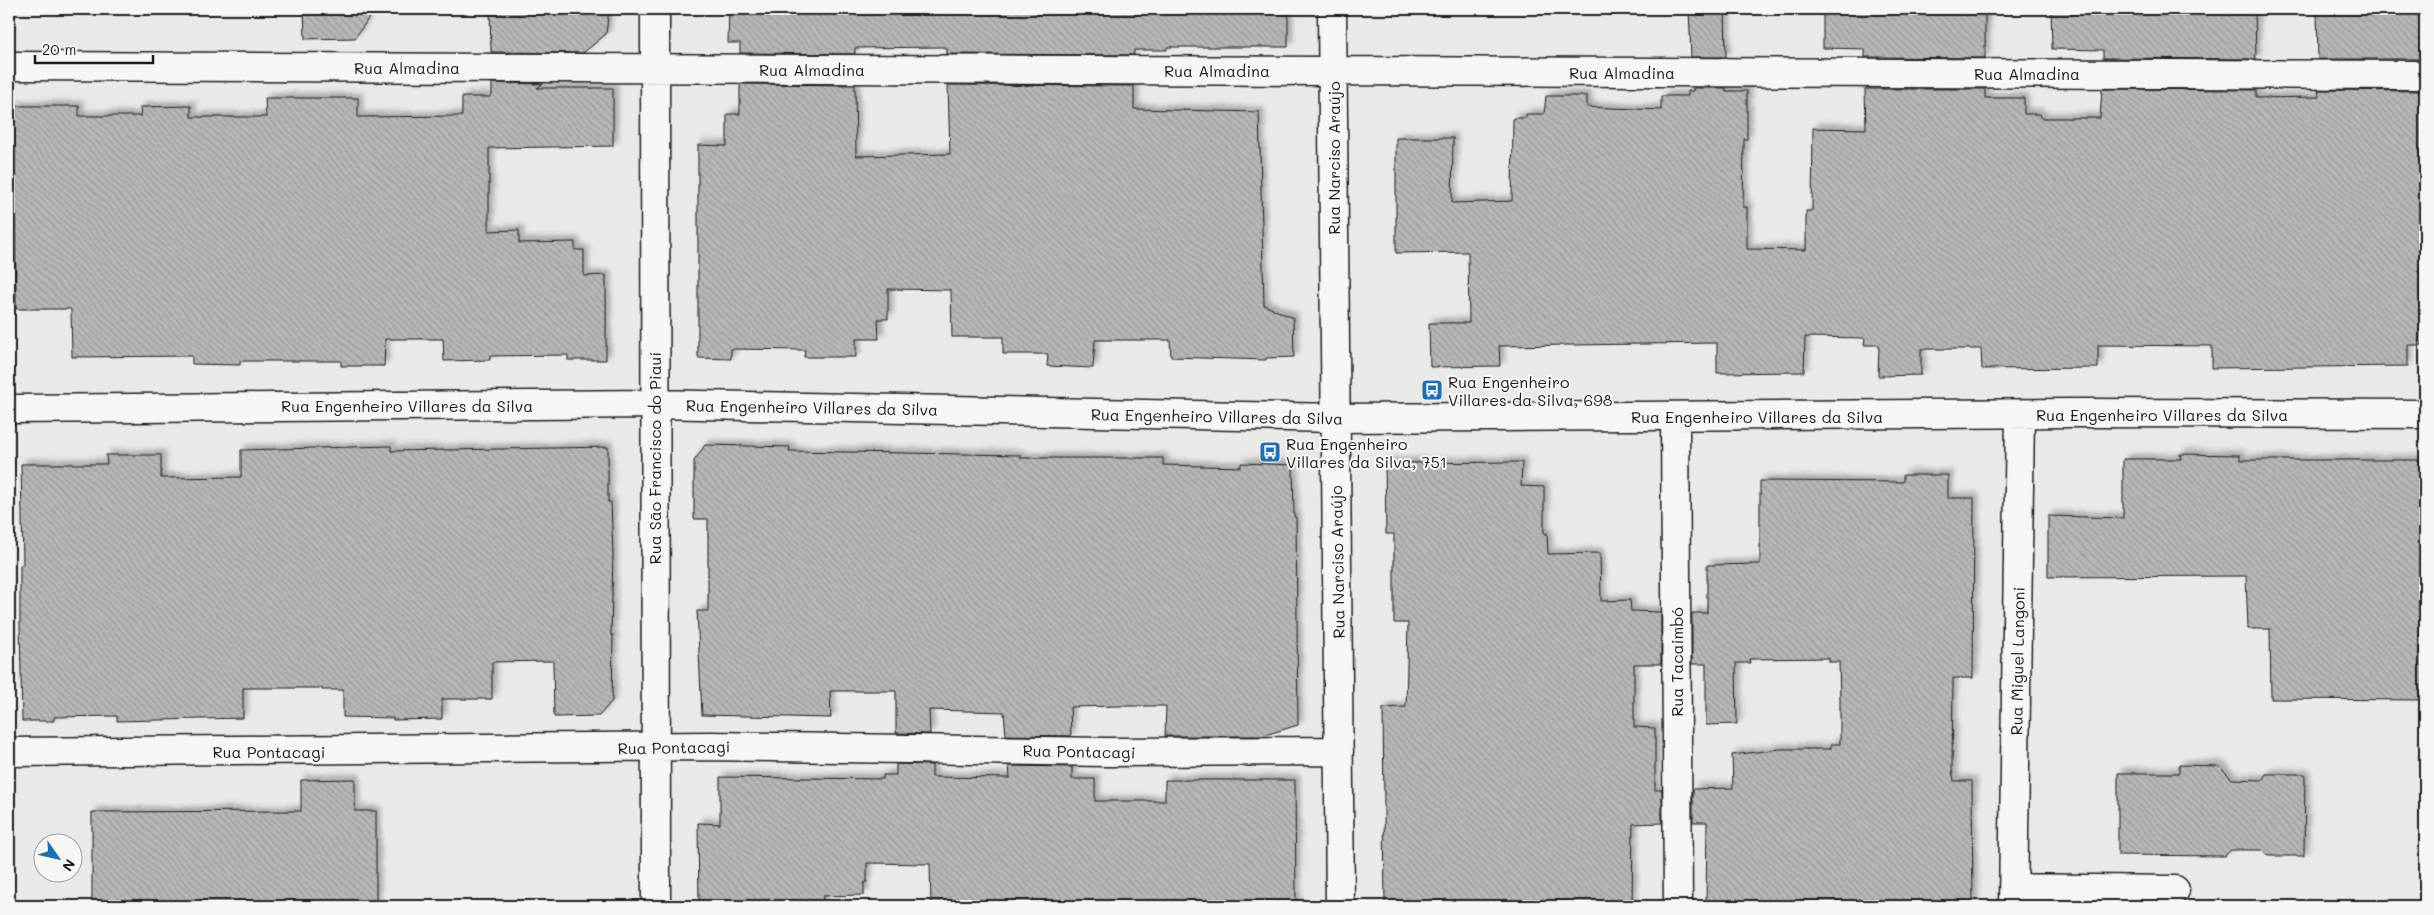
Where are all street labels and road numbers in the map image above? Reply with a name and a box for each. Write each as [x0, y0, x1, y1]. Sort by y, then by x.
street label: Rua Almadina [354, 57, 460, 78]
street label: Rua Almadina [759, 59, 865, 80]
street label: Rua Almadina [1164, 60, 1270, 81]
street label: Rua Almadina [1569, 62, 1675, 83]
street label: Rua Almadina [1974, 63, 2080, 84]
street label: Rua Narciso Araújo [1323, 81, 1344, 235]
street label: Rua São Francisco do Piauí [644, 352, 665, 564]
street label: Rua Engenheiro Villares da Silva [686, 394, 938, 420]
street label: Rua Engenheiro Villares da Silva [281, 395, 533, 416]
street label: Rua Engenheiro Villares da Silva [1091, 403, 1343, 429]
street label: Rua Engenheiro Villares da Silva [2036, 404, 2288, 425]
street label: Rua Engenheiro Villares da Silva [1631, 406, 1883, 427]
street label: Rua Narciso Araújo [1325, 485, 1349, 639]
street label: Rua Miguel Langoni [2005, 587, 2029, 735]
street label: Rua Tacaimbó [1666, 607, 1687, 717]
street label: Rua Pontacagi [617, 736, 731, 758]
street label: Rua Pontacagi [1022, 740, 1136, 762]
street label: Rua Pontacagi [213, 741, 325, 762]

